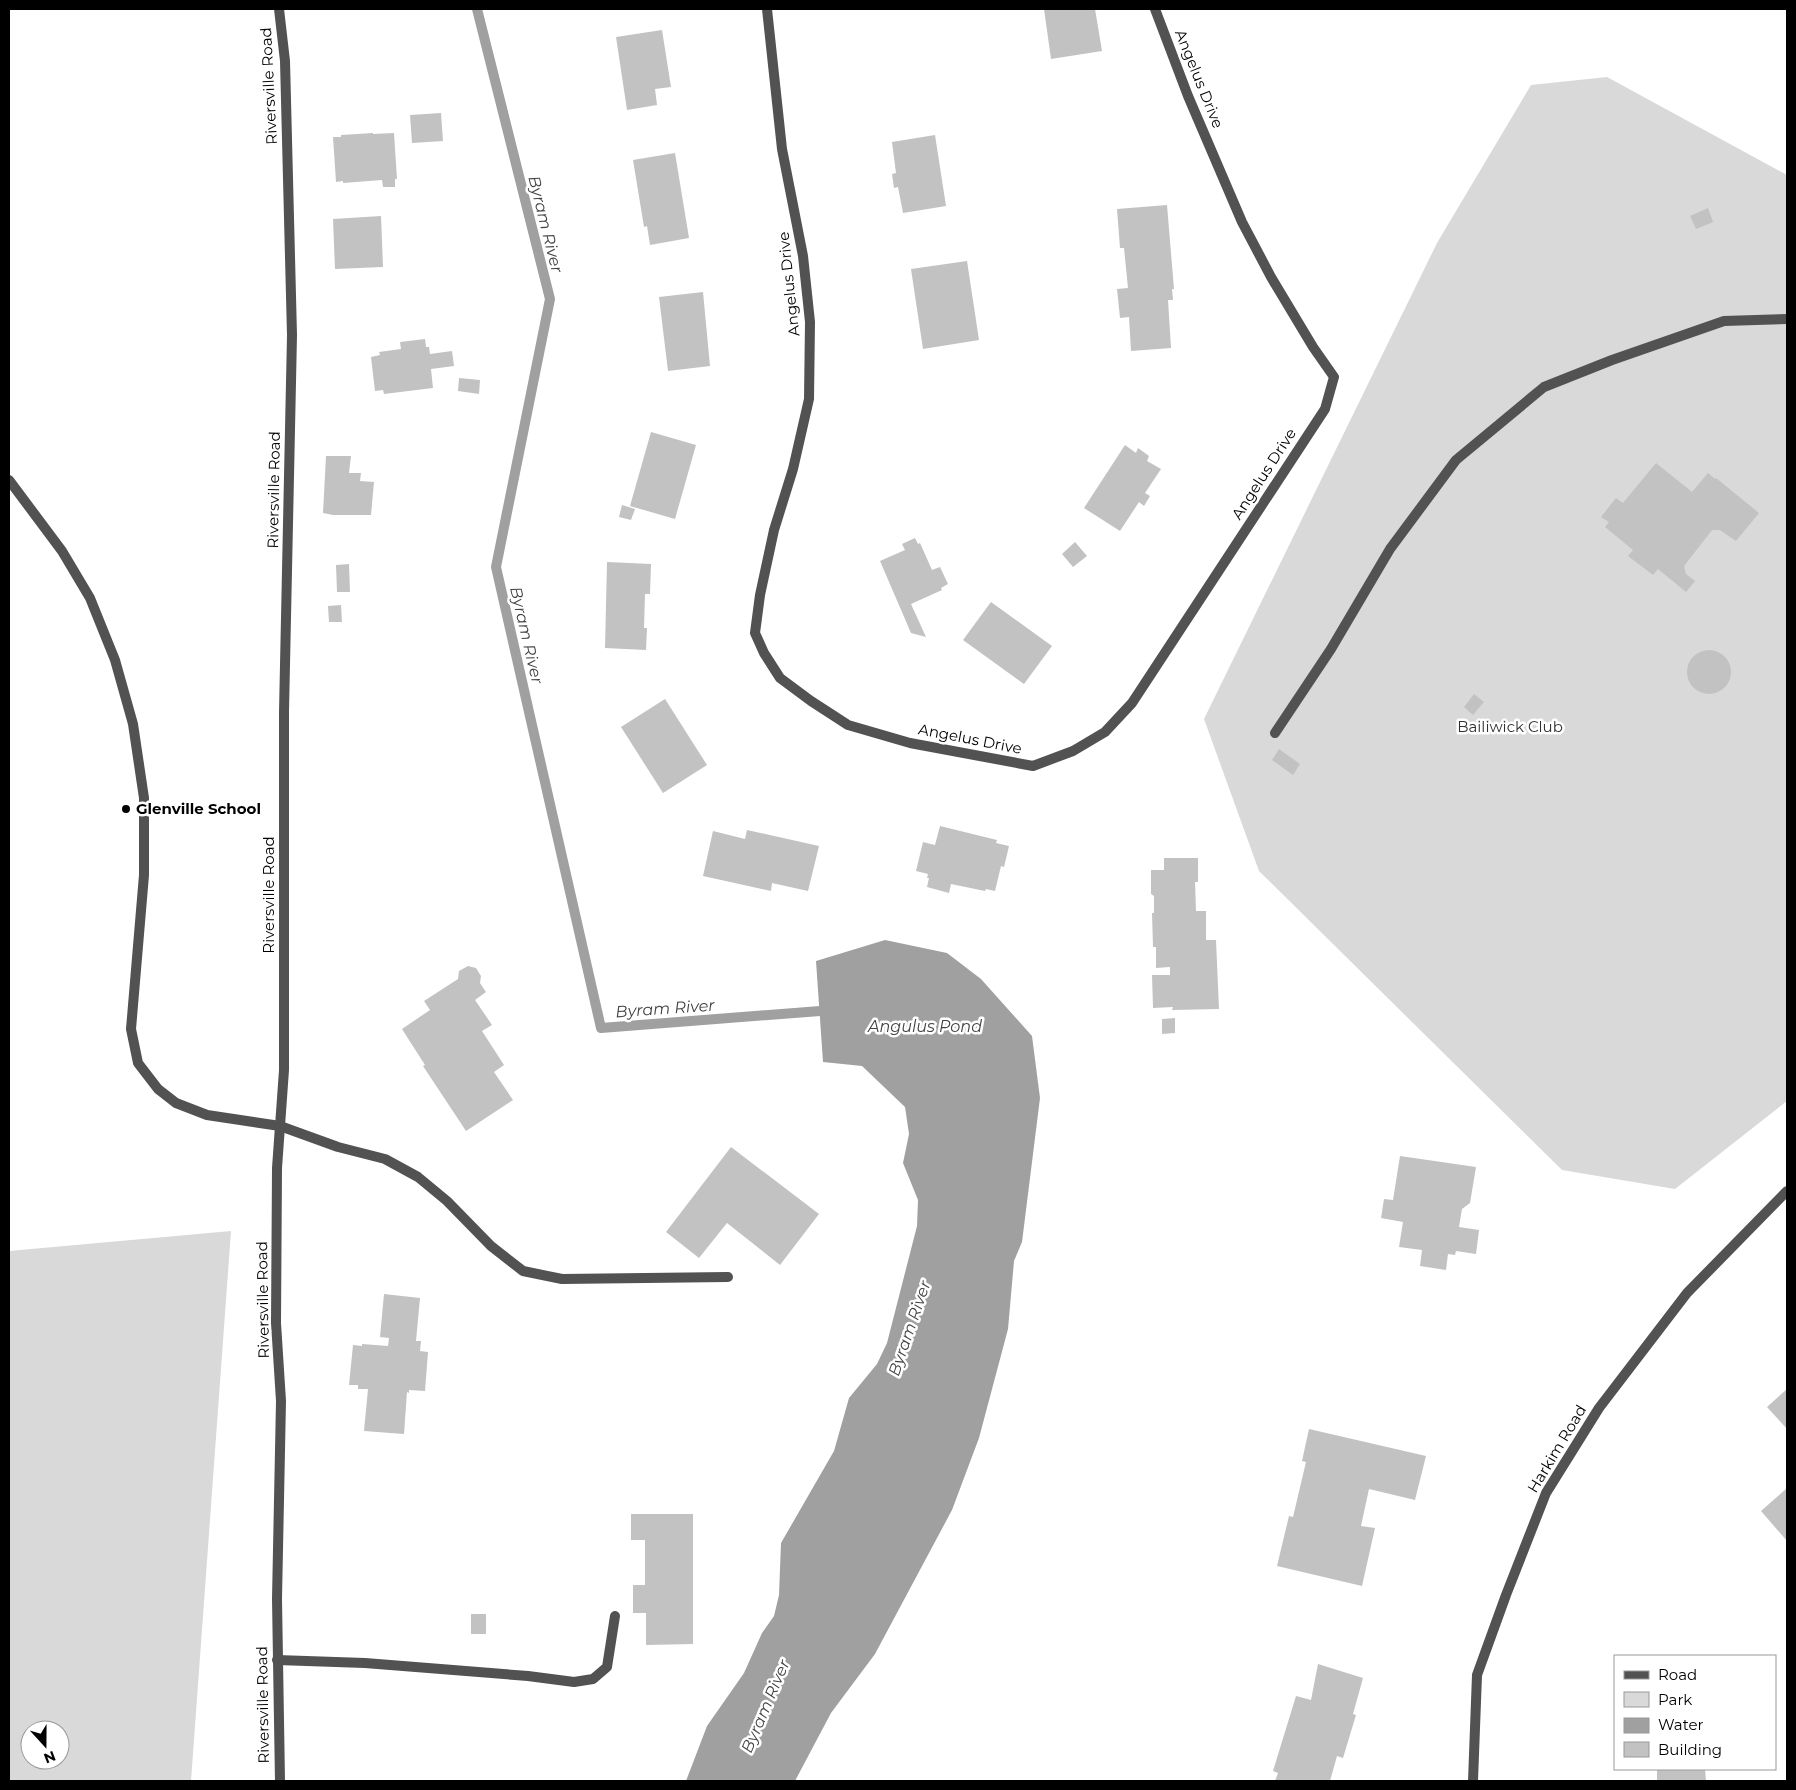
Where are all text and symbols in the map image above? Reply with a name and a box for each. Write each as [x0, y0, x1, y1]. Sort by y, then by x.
street label: Riversville Road [256, 27, 281, 145]
street label: Angelus Drive [1171, 27, 1228, 131]
water label: Byram River [524, 174, 567, 275]
street label: Angelus Drive [774, 231, 803, 337]
street label: Angelus Drive [1227, 425, 1300, 523]
street label: Riversville Road [263, 431, 284, 549]
water label: Byram River [506, 585, 547, 686]
park label: Bailiwick Club [1457, 717, 1563, 736]
street label: Angelus Drive [917, 719, 1023, 758]
place label: Glenville School [136, 799, 261, 818]
marker: Glenville School [120, 803, 132, 815]
street label: Riversville Road [259, 836, 278, 954]
water label: Byram River [615, 996, 716, 1021]
water label: Angulus Pond [867, 1017, 982, 1036]
street label: Riversville Road [252, 1241, 273, 1359]
water label: Byram River [884, 1278, 935, 1378]
street label: Harkim Road [1523, 1401, 1590, 1496]
street label: Riversville Road [252, 1646, 273, 1764]
legend [1614, 1655, 1776, 1770]
water label: Byram River [737, 1656, 794, 1756]
text: Road [1658, 1665, 1697, 1684]
text: Park [1658, 1690, 1692, 1709]
text: Water [1658, 1715, 1704, 1734]
north arrow [20, 1720, 70, 1770]
text: Building [1658, 1740, 1722, 1759]
text: N [41, 1747, 58, 1768]

